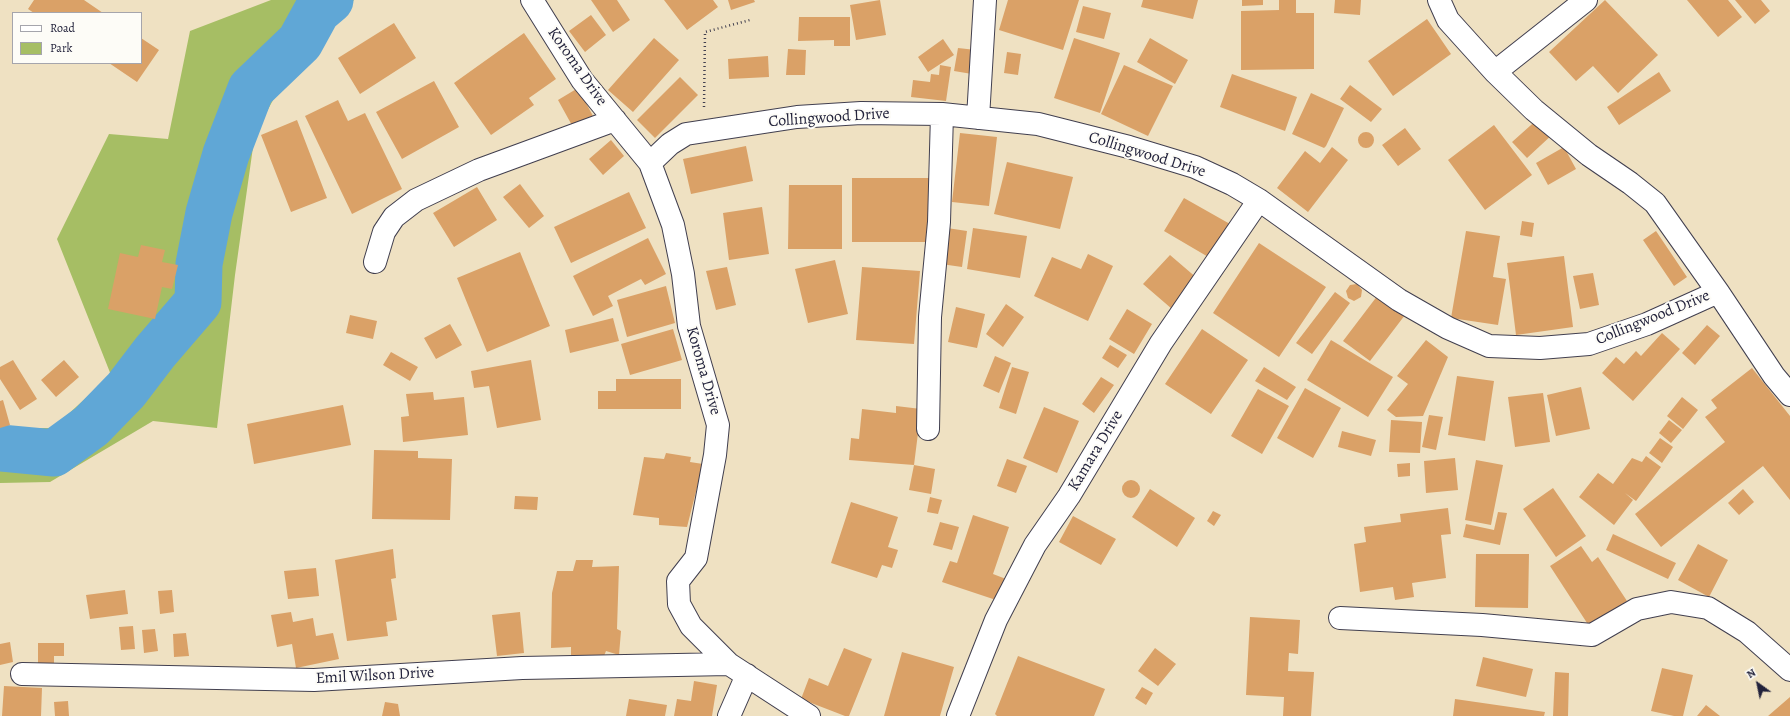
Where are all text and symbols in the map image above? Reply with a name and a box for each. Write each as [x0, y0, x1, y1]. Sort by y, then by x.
legend [12, 12, 142, 64]
text: Road [50, 20, 75, 36]
street label: Koroma Drive [543, 24, 611, 110]
text: Park [50, 40, 73, 56]
street label: Collingwood Drive [768, 104, 890, 132]
street label: Collingwood Drive [1086, 128, 1208, 182]
street label: Collingwood Drive [1593, 286, 1713, 350]
street label: Koroma Drive [681, 324, 725, 418]
street label: Kamara Drive [1064, 407, 1128, 495]
street label: Emil Wilson Drive [315, 663, 435, 689]
north arrow [1738, 664, 1778, 704]
text: N [1744, 665, 1759, 682]

